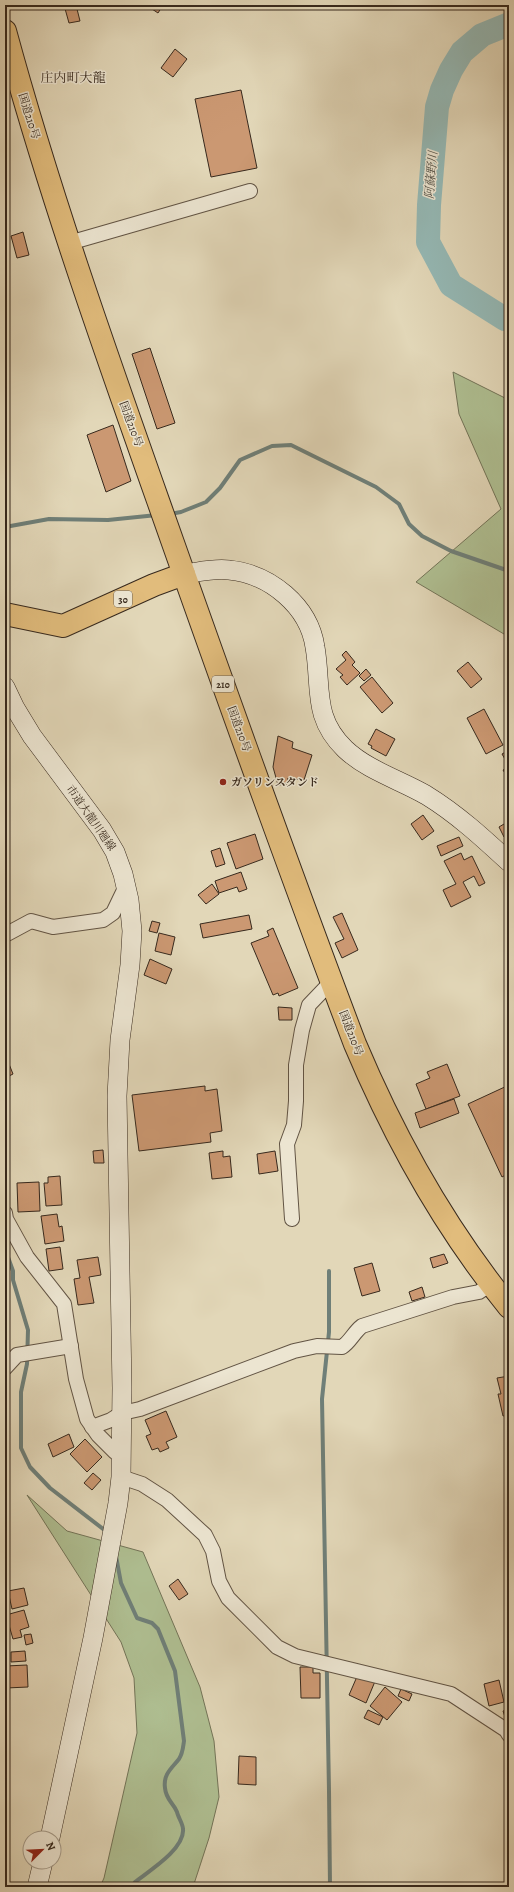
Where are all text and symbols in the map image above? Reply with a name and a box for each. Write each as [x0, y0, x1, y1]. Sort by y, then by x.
district label: 庄内町大龍 [40, 69, 106, 86]
street label: 国道210号 [15, 91, 43, 141]
water label: 阿蘇野川 [421, 148, 441, 200]
street label: 国道210号 [116, 399, 146, 449]
road number: 30 [114, 591, 132, 607]
road number: 210 [212, 676, 234, 692]
street label: 国道210号 [224, 704, 254, 754]
place label: ガソリンスタンド [231, 775, 319, 790]
marker: ガソリンスタンド [218, 777, 228, 787]
street label: 市道大龍川廻線 [63, 782, 119, 854]
street label: 国道210号 [335, 1008, 367, 1058]
north arrow [22, 1830, 62, 1870]
text: N [42, 1839, 59, 1853]

